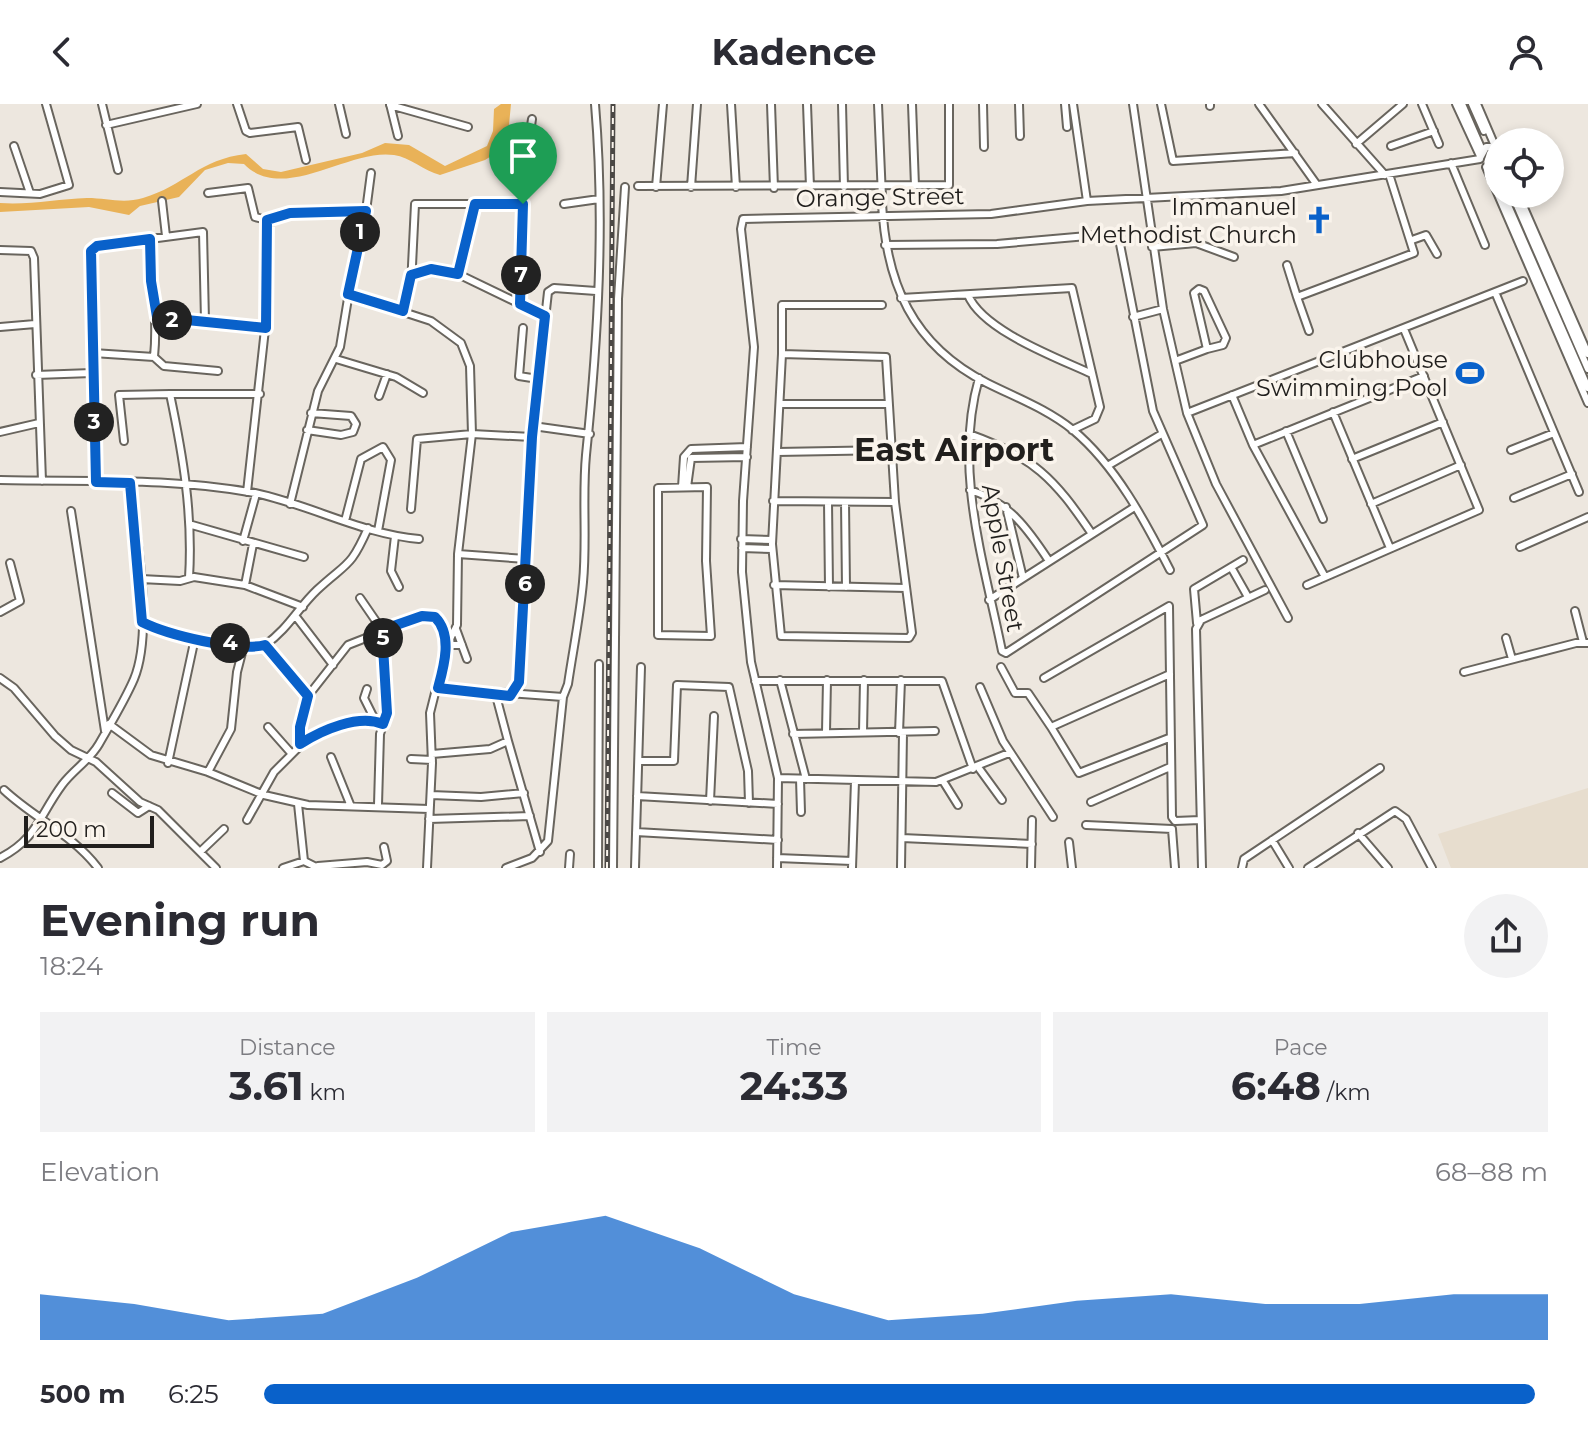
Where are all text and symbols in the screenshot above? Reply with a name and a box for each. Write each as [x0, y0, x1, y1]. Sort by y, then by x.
icon: back [40, 30, 84, 74]
text: Kadence [712, 30, 876, 74]
icon: person [1504, 30, 1548, 74]
pin [489, 122, 557, 204]
map controls [1484, 128, 1564, 208]
button: locate [1484, 128, 1564, 208]
icon: arrive [501, 134, 545, 178]
street label: Orange Street [795, 181, 965, 213]
place label: Immanuel Methodist Church [1080, 192, 1297, 249]
church icon: Immanuel Methodist Church [1304, 205, 1334, 235]
pin: 1 [340, 212, 380, 252]
text: 1 [356, 218, 364, 245]
pin: 7 [501, 255, 541, 295]
text: 7 [514, 261, 528, 288]
pin: 2 [152, 300, 192, 340]
text: 2 [166, 306, 178, 333]
place label: Clubhouse Swimming Pool [1256, 345, 1448, 402]
sports icon: Clubhouse Swimming Pool [1455, 358, 1485, 388]
pin: 3 [74, 402, 114, 442]
text: 3 [87, 408, 101, 435]
district label: East Airport [854, 430, 1054, 469]
street label: Apple Street [976, 482, 1030, 634]
pin: 6 [505, 564, 545, 604]
text: 6 [518, 570, 532, 597]
pin: 5 [363, 618, 403, 658]
pin: 4 [210, 623, 250, 663]
text: 5 [376, 624, 390, 651]
text: 4 [222, 629, 238, 656]
scale bar [24, 812, 154, 848]
text: 200 m [36, 816, 107, 843]
text: Evening run [40, 893, 320, 947]
button: share [1464, 894, 1548, 978]
text: 18:24 [40, 950, 103, 982]
text: Distance [239, 1034, 336, 1061]
text: Time [766, 1034, 822, 1061]
text: Pace [1274, 1034, 1328, 1061]
text: 3.61 [229, 1061, 304, 1110]
text: 24:33 [740, 1061, 848, 1110]
text: 6:48 [1231, 1061, 1321, 1110]
text: km [304, 1079, 346, 1106]
text: /km [1321, 1079, 1371, 1106]
text: Elevation [40, 1156, 160, 1188]
text: 68–88 m [1435, 1156, 1548, 1188]
text: 500 m [40, 1378, 125, 1410]
text: 6:25 [168, 1378, 219, 1410]

